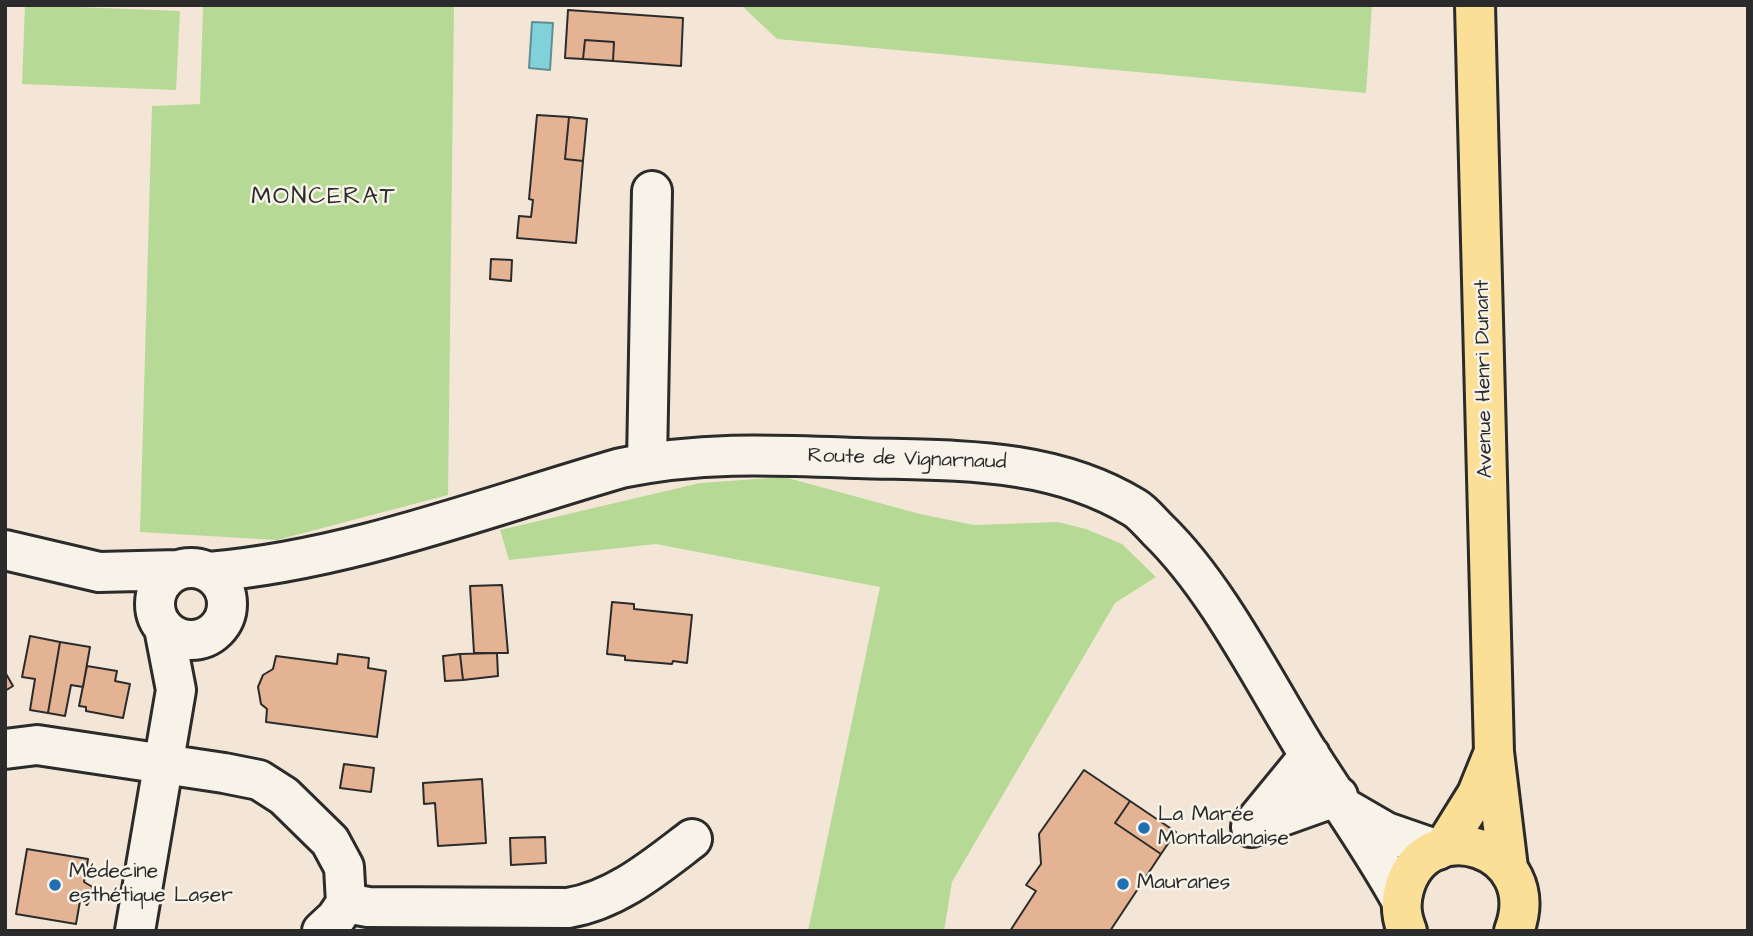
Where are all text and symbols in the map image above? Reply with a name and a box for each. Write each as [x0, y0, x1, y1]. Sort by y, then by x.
district label: MONCERAT [252, 184, 396, 212]
street label: Avenue Henri Dunant [1471, 279, 1499, 479]
street label: Route de Vignarnaud [807, 444, 1007, 476]
place label: La Marée Montalbanaise [1158, 803, 1289, 853]
marker: La Marée Montalbanaise [1136, 820, 1152, 836]
place label: Médecine esthétique Laser [69, 860, 233, 910]
place label: Mauranes [1137, 871, 1230, 897]
marker: Mauranes [1115, 876, 1131, 892]
marker: Médecine esthétique Laser [47, 877, 63, 893]

